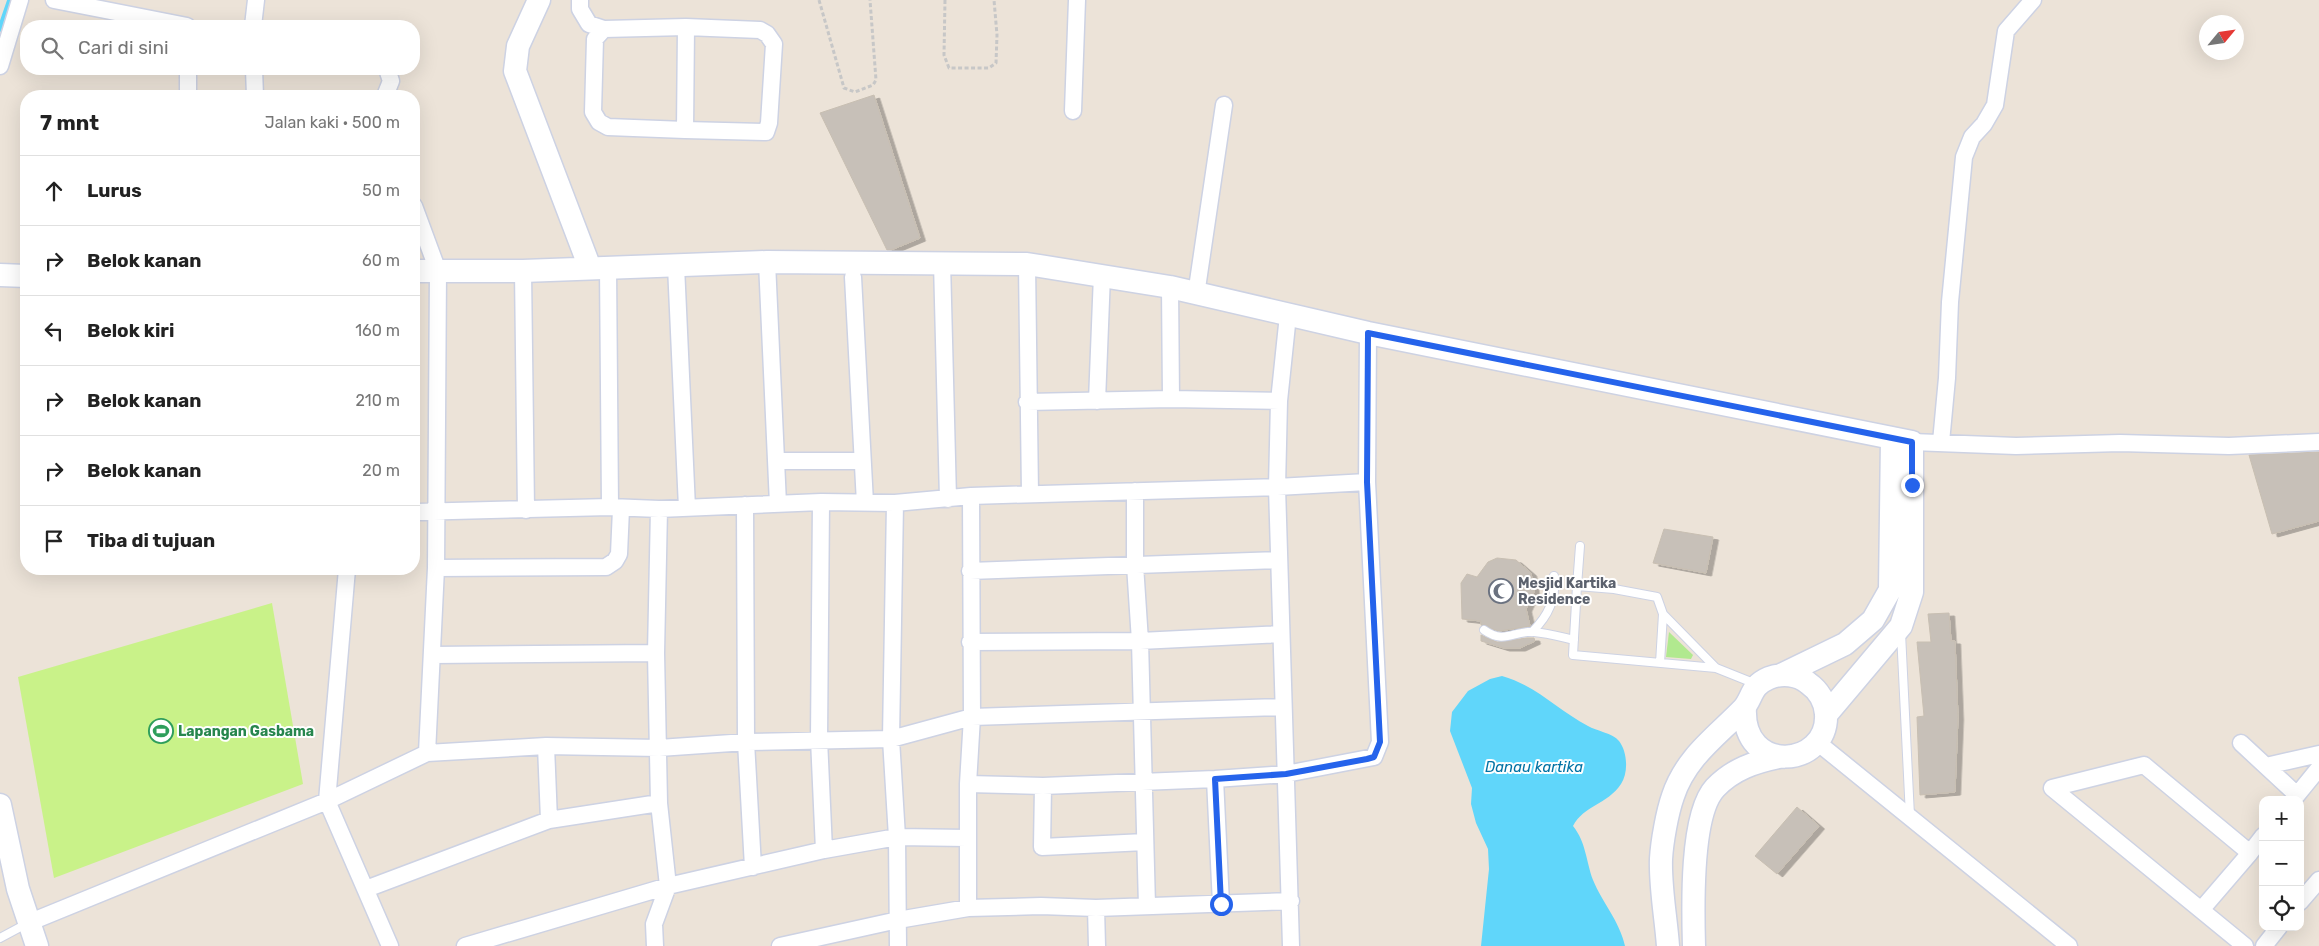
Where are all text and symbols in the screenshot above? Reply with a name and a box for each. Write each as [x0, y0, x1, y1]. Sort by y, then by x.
north arrow [2199, 15, 2244, 60]
search box [20, 20, 420, 75]
icon: search [38, 34, 66, 62]
text: Cari di sini [78, 36, 169, 59]
text: 7 mnt [40, 110, 99, 135]
text: Jalan kaki · 500 m [265, 113, 400, 132]
icon: ahead [40, 177, 68, 205]
text: Lurus [87, 179, 142, 202]
text: 50 m [362, 181, 400, 200]
icon: right [40, 247, 68, 275]
text: Belok kanan [87, 249, 202, 272]
text: 60 m [362, 251, 400, 270]
icon: left [40, 317, 68, 345]
text: Belok kiri [87, 319, 174, 342]
text: 160 m [355, 321, 400, 340]
icon: right [40, 387, 68, 415]
text: Belok kanan [87, 389, 202, 412]
text: 210 m [355, 391, 400, 410]
icon: right [40, 457, 68, 485]
text: Belok kanan [87, 459, 202, 482]
text: 20 m [362, 461, 400, 480]
route end [1901, 474, 1924, 497]
icon: arrive [40, 527, 68, 555]
text: Tiba di tujuan [87, 529, 215, 552]
place label: Mesjid Kartika Residence [1518, 575, 1616, 608]
mosque icon: Mesjid Kartika Residence [1488, 578, 1514, 604]
sports icon: Lapangan Gasbama [148, 718, 174, 744]
place label: Lapangan Gasbama [178, 723, 314, 740]
water label: Danau kartika [1485, 758, 1583, 776]
map controls [2259, 796, 2304, 931]
button: + [2259, 796, 2304, 841]
button: − [2259, 841, 2304, 886]
button: locate [2259, 886, 2304, 931]
route start [1210, 893, 1233, 916]

